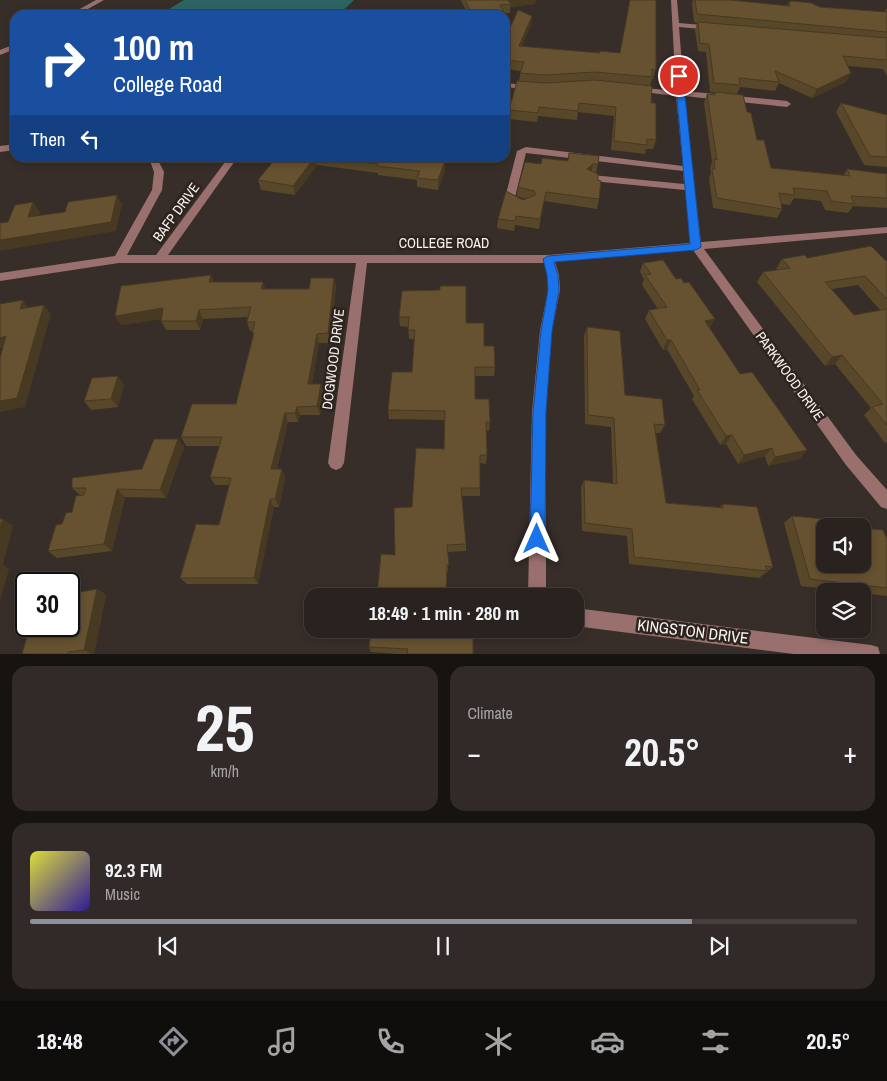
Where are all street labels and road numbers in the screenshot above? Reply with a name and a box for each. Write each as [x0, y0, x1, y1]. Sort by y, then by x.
street label: BAFP DRIVE [149, 179, 203, 245]
street label: COLLEGE ROAD [399, 234, 489, 252]
street label: DOGWOOD DRIVE [318, 308, 348, 410]
street label: PARKWOOD DRIVE [752, 328, 828, 424]
street label: KINGSTON DRIVE [636, 613, 750, 649]

